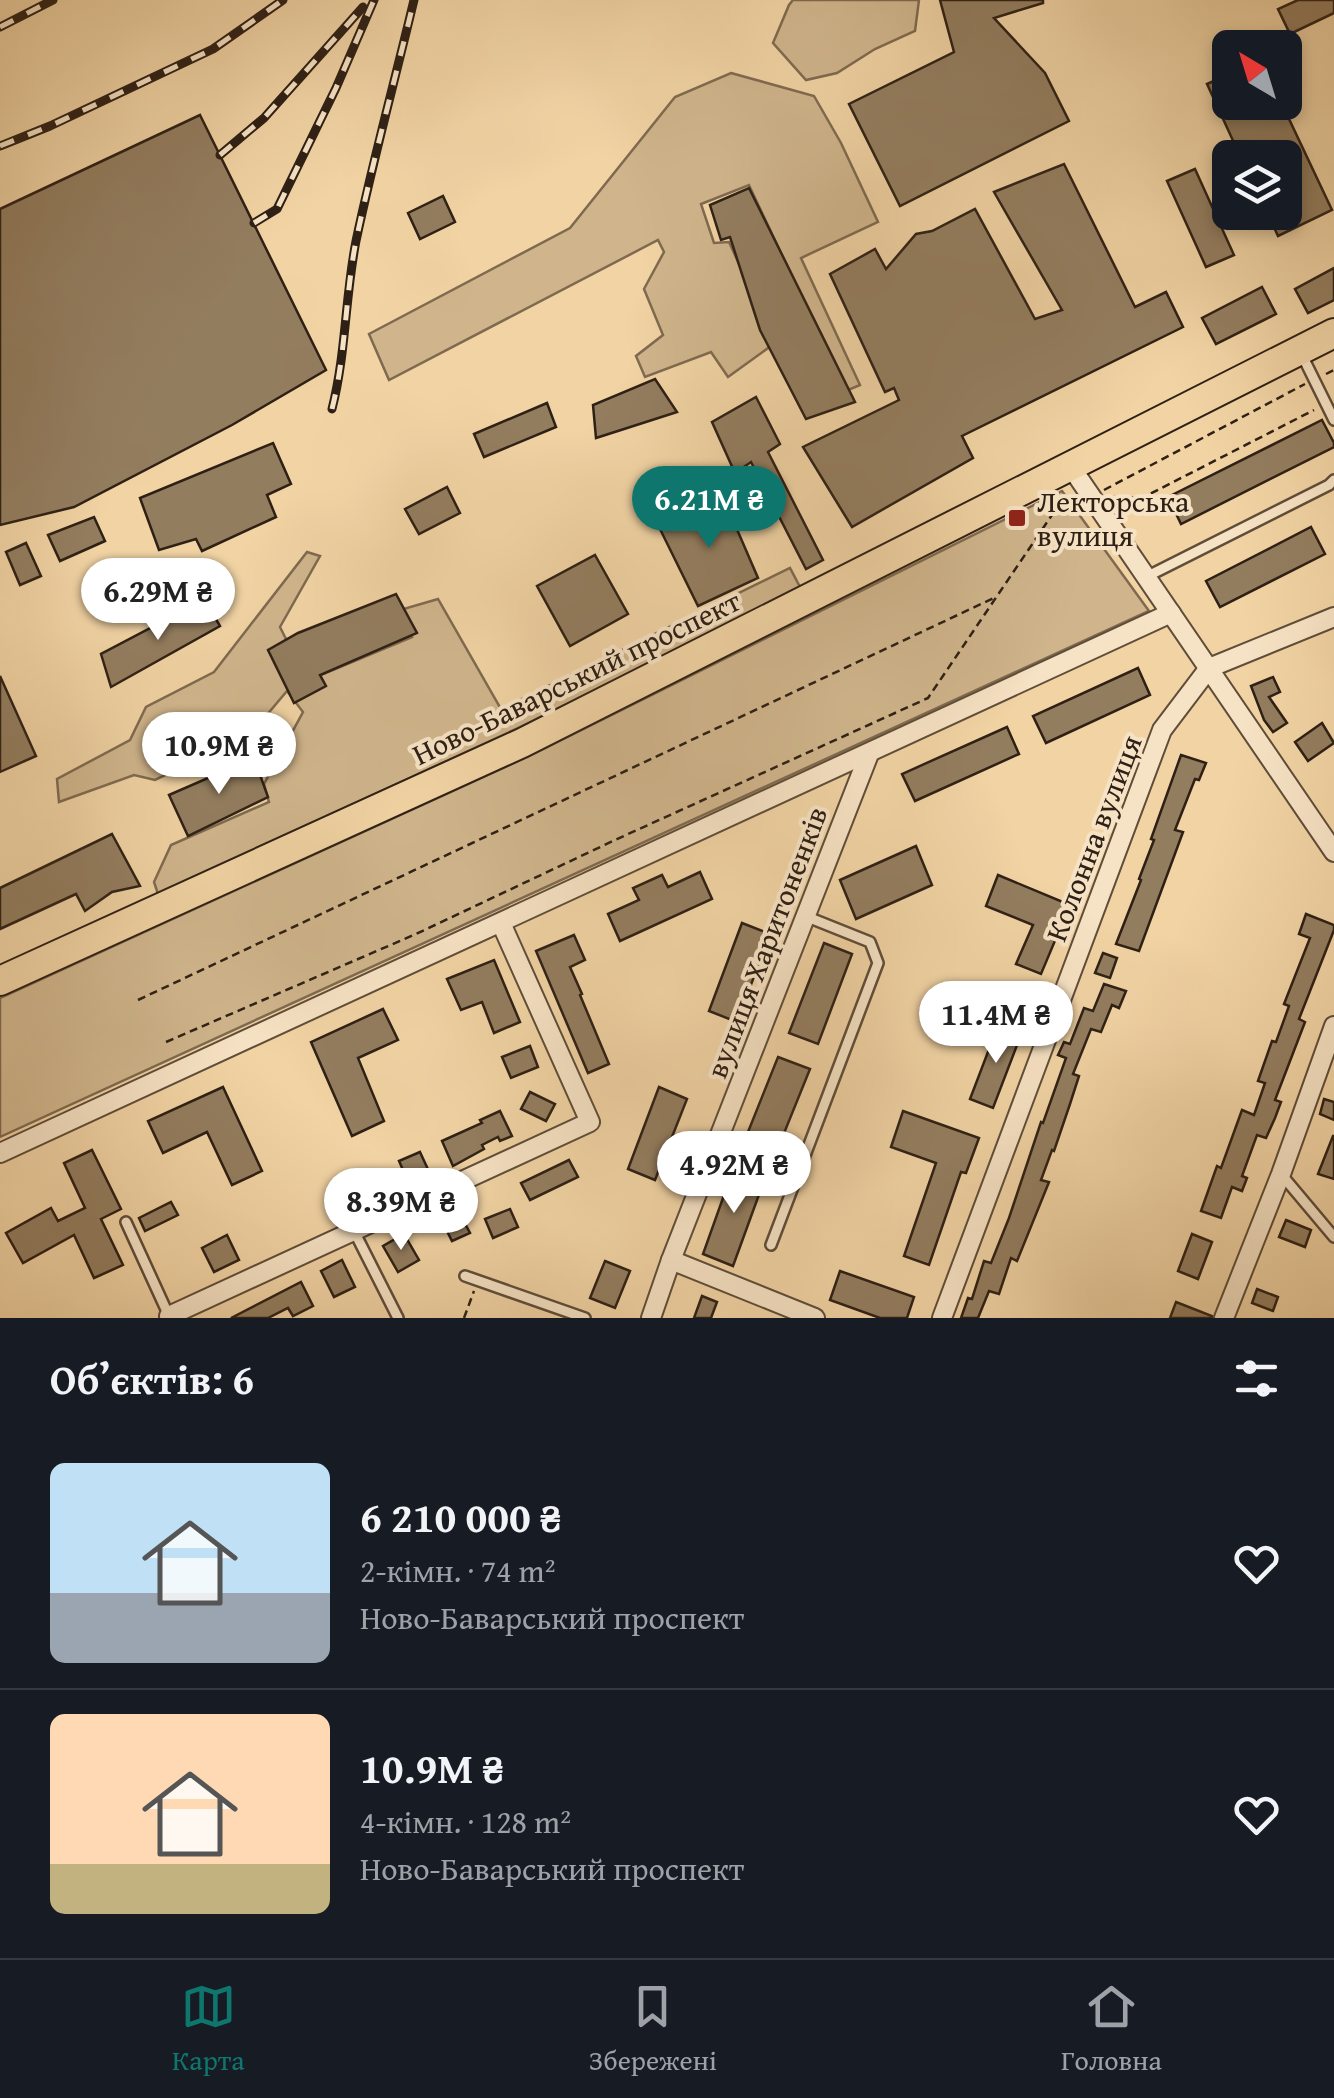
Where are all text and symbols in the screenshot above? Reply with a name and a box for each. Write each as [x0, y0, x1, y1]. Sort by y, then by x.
north arrow [1212, 30, 1302, 120]
map controls [1212, 30, 1302, 230]
button: layers [1212, 140, 1302, 230]
pin: 6.21M ₴ [617, 466, 801, 551]
text: 6.21M ₴ [654, 475, 764, 522]
place label: Лекторська вулиця [1037, 479, 1190, 557]
marker: Лекторська вулиця [1006, 507, 1028, 529]
pin: 6.29M ₴ [66, 558, 250, 643]
text: 6.29M ₴ [103, 567, 213, 614]
street label: Ново-Баварський проспект [404, 578, 748, 776]
pin: 10.9M ₴ [127, 712, 311, 797]
text: 10.9M ₴ [164, 721, 274, 768]
street label: Колонна вулиця [1033, 728, 1153, 948]
street label: вулиця Харитоненків [694, 800, 838, 1084]
pin: 11.4M ₴ [904, 981, 1088, 1066]
text: 11.4M ₴ [941, 990, 1051, 1037]
pin: 4.92M ₴ [642, 1131, 826, 1216]
text: 4.92M ₴ [679, 1140, 789, 1187]
pin: 8.39M ₴ [309, 1168, 493, 1253]
text: 8.39M ₴ [346, 1177, 456, 1224]
text: Об’єктів: 6 [50, 1348, 254, 1409]
icon: filters [1229, 1351, 1284, 1406]
text: 6 210 000 ₴ [360, 1486, 562, 1547]
icon: home [130, 1503, 250, 1623]
icon: heart [1229, 1536, 1284, 1591]
text: 2-кімн. · 74 m² [360, 1547, 556, 1594]
text: Ново-Баварський проспект [360, 1594, 744, 1641]
text: 10.9M ₴ [360, 1737, 504, 1798]
icon: home [130, 1754, 250, 1874]
icon: heart [1229, 1787, 1284, 1842]
text: 4-кімн. · 128 m² [360, 1798, 571, 1845]
text: Ново-Баварський проспект [360, 1845, 744, 1892]
tab: Карта [172, 1979, 245, 2080]
tab: Збережені [589, 1979, 717, 2080]
tab: Головна [1061, 1979, 1162, 2080]

